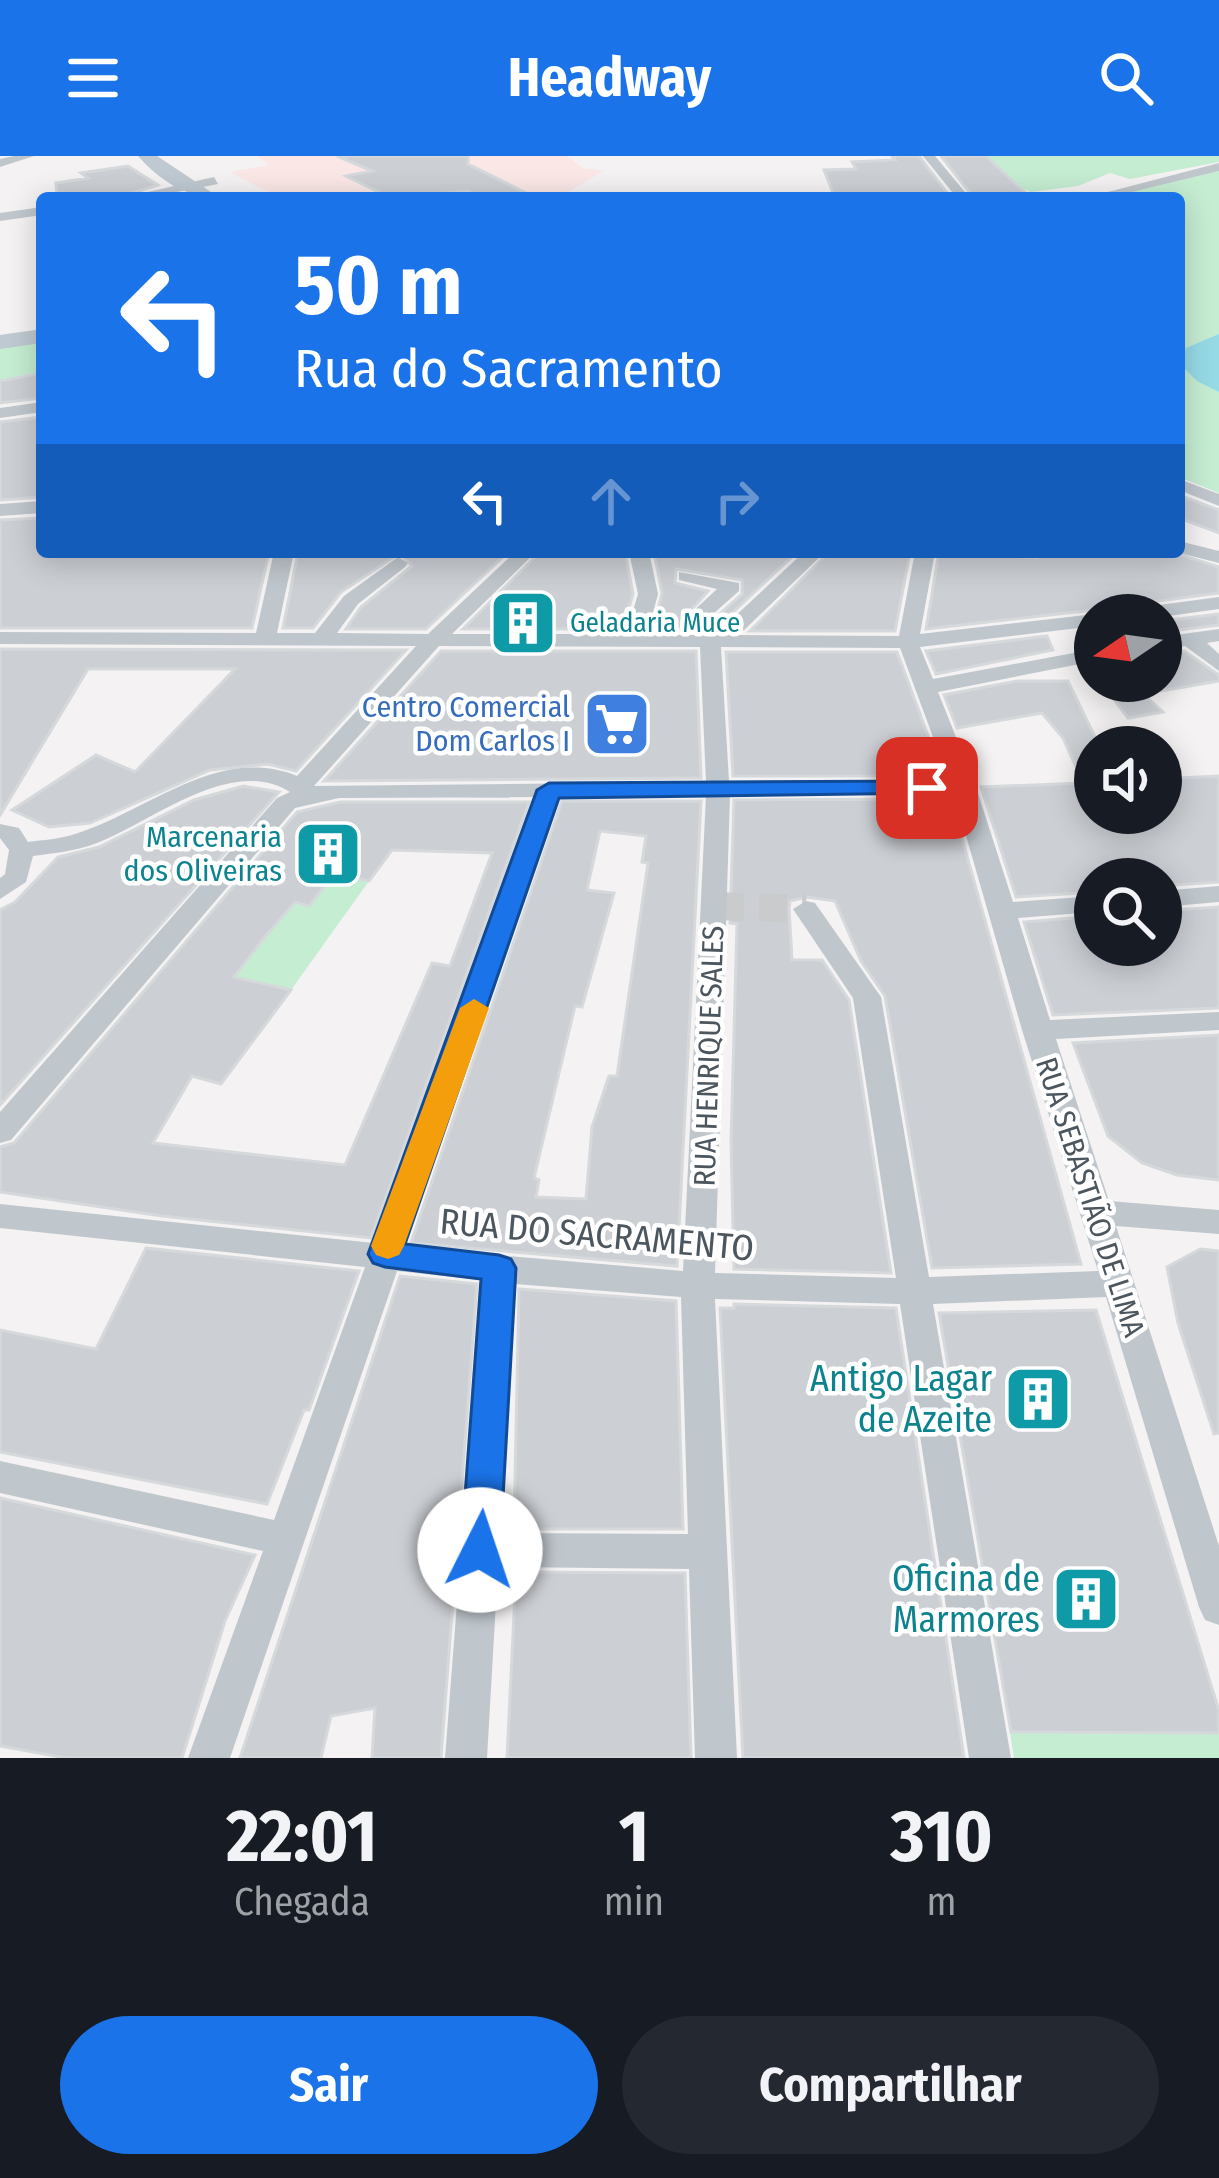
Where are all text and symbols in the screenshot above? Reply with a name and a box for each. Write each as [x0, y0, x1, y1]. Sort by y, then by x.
icon: menu [60, 45, 126, 111]
icon: search [1093, 45, 1159, 111]
text: Headway [508, 46, 711, 110]
text: 50 m [294, 235, 463, 336]
icon: left [96, 240, 252, 396]
text: Rua do Sacramento [294, 337, 723, 401]
icon: left [452, 468, 518, 534]
icon: ahead [578, 468, 644, 534]
icon: right [704, 468, 770, 534]
building icon: Geladaria Muce [488, 588, 558, 658]
north arrow [1074, 594, 1182, 702]
map controls [1074, 594, 1182, 966]
place label: Geladaria Muce [570, 607, 740, 639]
place label: Centro Comercial Dom Carlos I [362, 689, 570, 759]
supermarket icon: Centro Comercial Dom Carlos I [582, 689, 652, 759]
button: sound [1074, 726, 1182, 834]
pin [876, 737, 978, 839]
icon: arrive [894, 755, 960, 821]
place label: Marcenaria dos Oliveiras [124, 819, 282, 889]
building icon: Marcenaria dos Oliveiras [293, 819, 363, 889]
button: search [1074, 858, 1182, 966]
street label: RUA HENRIQUE SALES [686, 925, 732, 1187]
street label: RUA SEBASTIÃO DE LIMA [1028, 1053, 1152, 1341]
street label: RUA DO SACRAMENTO [438, 1199, 756, 1271]
place label: Antigo Lagar de Azeite [810, 1357, 992, 1442]
building icon: Antigo Lagar de Azeite [1003, 1364, 1073, 1434]
position arrow [417, 1487, 543, 1613]
place label: Oficina de Marmores [892, 1557, 1040, 1642]
building icon: Oficina de Marmores [1051, 1564, 1121, 1634]
text: 22:01 [226, 1794, 378, 1880]
text: 1 [619, 1794, 649, 1880]
text: 310 [890, 1794, 993, 1880]
text: Chegada [234, 1879, 370, 1925]
text: min [604, 1879, 664, 1925]
text: m [927, 1879, 957, 1925]
button: Sair [60, 2016, 598, 2154]
button: Compartilhar [622, 2016, 1159, 2154]

